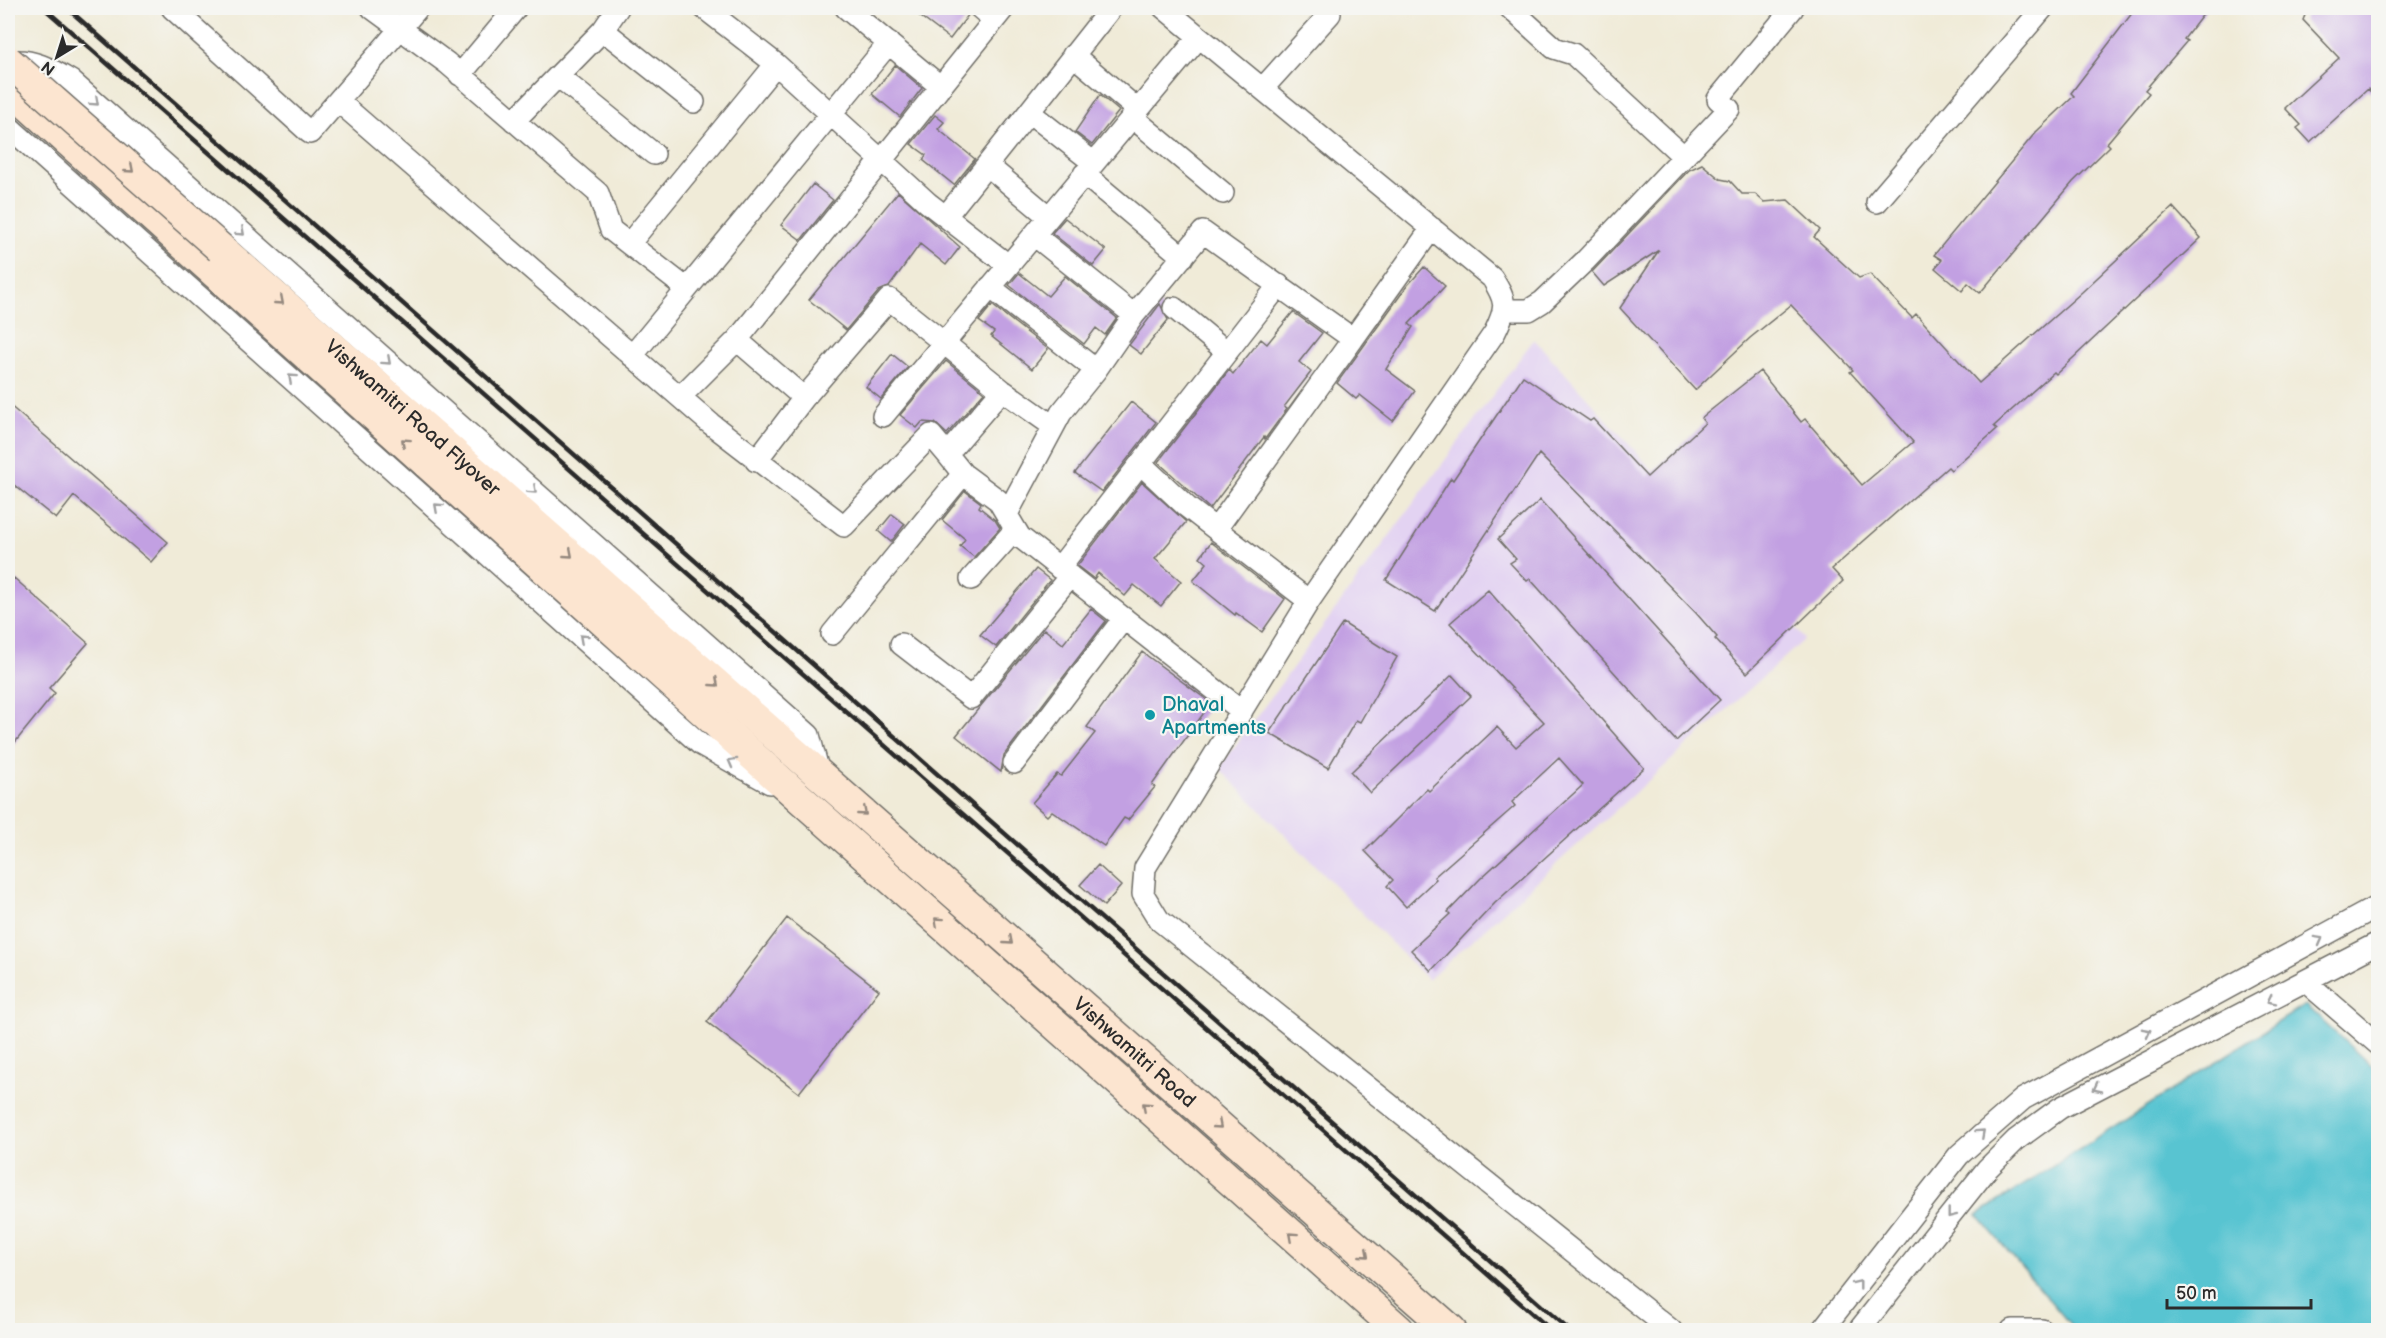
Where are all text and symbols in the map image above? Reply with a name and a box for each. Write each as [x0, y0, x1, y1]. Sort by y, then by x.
north arrow [27, 27, 87, 87]
text: N [38, 56, 59, 79]
one-way arrow [88, 95, 99, 106]
one-way arrow [123, 162, 134, 173]
one-way arrow [234, 225, 245, 236]
one-way arrow [273, 294, 284, 305]
street label: Vishwamitri Road Flyover [320, 335, 506, 502]
one-way arrow [380, 354, 391, 365]
one-way arrow [288, 374, 298, 385]
one-way arrow [402, 438, 412, 449]
one-way arrow [526, 483, 537, 494]
one-way arrow [433, 504, 444, 515]
one-way arrow [562, 547, 572, 558]
one-way arrow [579, 634, 589, 645]
one-way arrow [708, 676, 719, 687]
place label: Dhaval Apartments [1162, 693, 1266, 740]
marker: Dhaval Apartments [1143, 708, 1157, 722]
one-way arrow [728, 758, 738, 769]
one-way arrow [856, 805, 867, 816]
one-way arrow [934, 917, 945, 928]
one-way arrow [1002, 934, 1013, 945]
one-way arrow [2312, 935, 2323, 947]
street label: Vishwamitri Road [1068, 992, 1200, 1113]
one-way arrow [2267, 993, 2278, 1004]
one-way arrow [2141, 1028, 2151, 1039]
one-way arrow [2093, 1081, 2104, 1093]
one-way arrow [1142, 1102, 1153, 1113]
one-way arrow [1211, 1118, 1222, 1129]
one-way arrow [1974, 1130, 1985, 1141]
one-way arrow [1948, 1207, 1959, 1218]
one-way arrow [1288, 1232, 1299, 1243]
one-way arrow [1358, 1247, 1368, 1258]
scale bar [2167, 1272, 2311, 1310]
one-way arrow [1851, 1280, 1862, 1291]
text: 50 m [2176, 1283, 2217, 1304]

